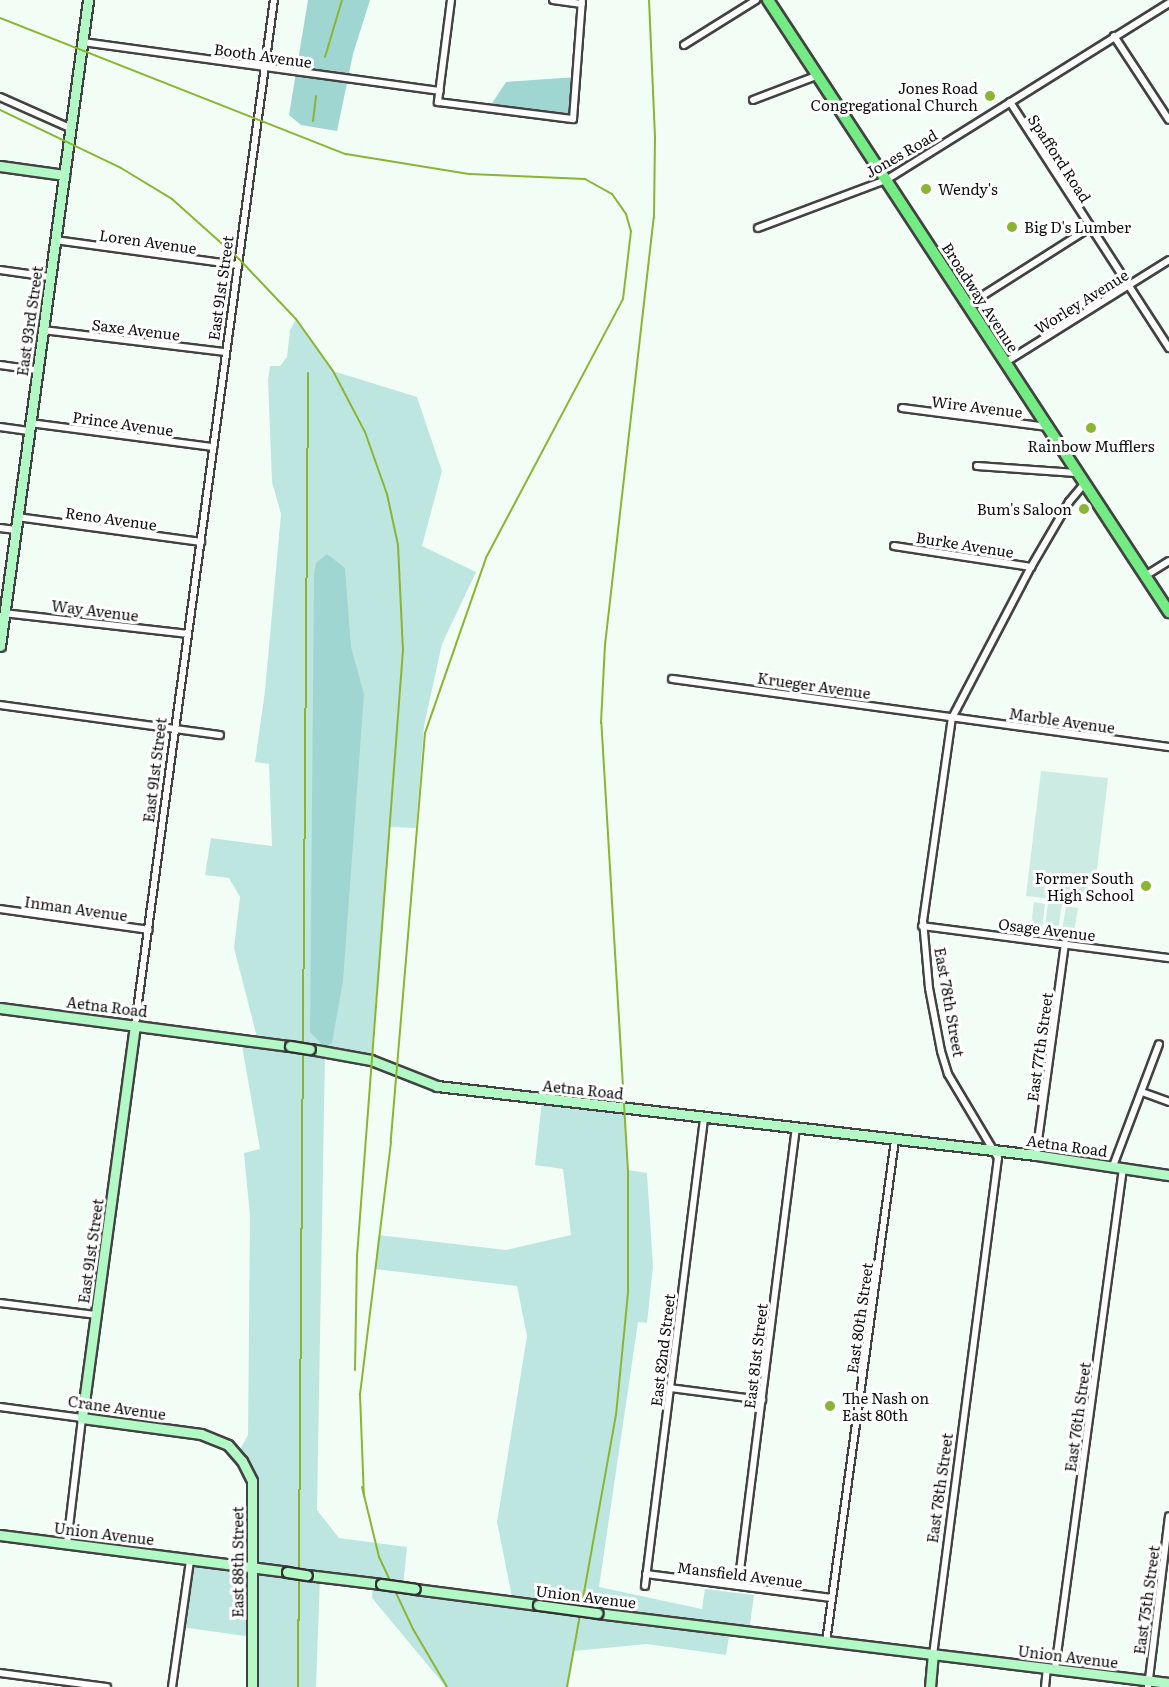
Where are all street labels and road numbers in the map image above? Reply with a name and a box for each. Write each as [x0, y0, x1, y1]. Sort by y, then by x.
street label: Booth Avenue [213, 39, 313, 71]
street label: Spafford Road [1025, 111, 1095, 205]
street label: Jones Road [862, 125, 940, 181]
street label: Loren Avenue [98, 225, 198, 257]
street label: East 91st Street [204, 234, 236, 342]
street label: Broadway Avenue [939, 239, 1023, 355]
street label: East 93rd Street [12, 265, 46, 377]
street label: Worley Avenue [1031, 265, 1131, 337]
street label: Saxe Avenue [91, 315, 181, 343]
street label: Wire Avenue [931, 391, 1023, 421]
street label: Prince Avenue [71, 407, 175, 439]
street label: Reno Avenue [64, 503, 158, 533]
street label: Burke Avenue [915, 527, 1015, 561]
street label: Way Avenue [50, 596, 140, 624]
street label: Krueger Avenue [756, 668, 872, 702]
street label: Marble Avenue [1008, 704, 1116, 736]
street label: East 91st Street [139, 716, 169, 824]
street label: Inman Avenue [23, 892, 129, 924]
street label: Osage Avenue [997, 914, 1097, 944]
street label: East 78th Street [932, 946, 968, 1058]
street label: East 77th Street [1022, 991, 1056, 1103]
street label: Aetna Road [65, 992, 149, 1020]
street label: Aetna Road [541, 1076, 625, 1102]
street label: Aetna Road [1025, 1130, 1109, 1160]
street label: East 91st Street [74, 1197, 106, 1305]
street label: East 80th Street [842, 1261, 876, 1375]
street label: East 82nd Street [646, 1292, 678, 1408]
street label: East 81st Street [740, 1302, 770, 1410]
street label: East 76th Street [1060, 1361, 1094, 1473]
street label: Crane Avenue [67, 1391, 167, 1423]
street label: East 78th Street [922, 1432, 956, 1544]
street label: East 88th Street [228, 1506, 246, 1618]
street label: Union Avenue [53, 1518, 155, 1548]
street label: East 75th Street [1129, 1544, 1163, 1656]
street label: Mansfield Avenue [676, 1557, 804, 1591]
street label: Union Avenue [535, 1581, 637, 1611]
street label: Union Avenue [1017, 1641, 1119, 1671]

